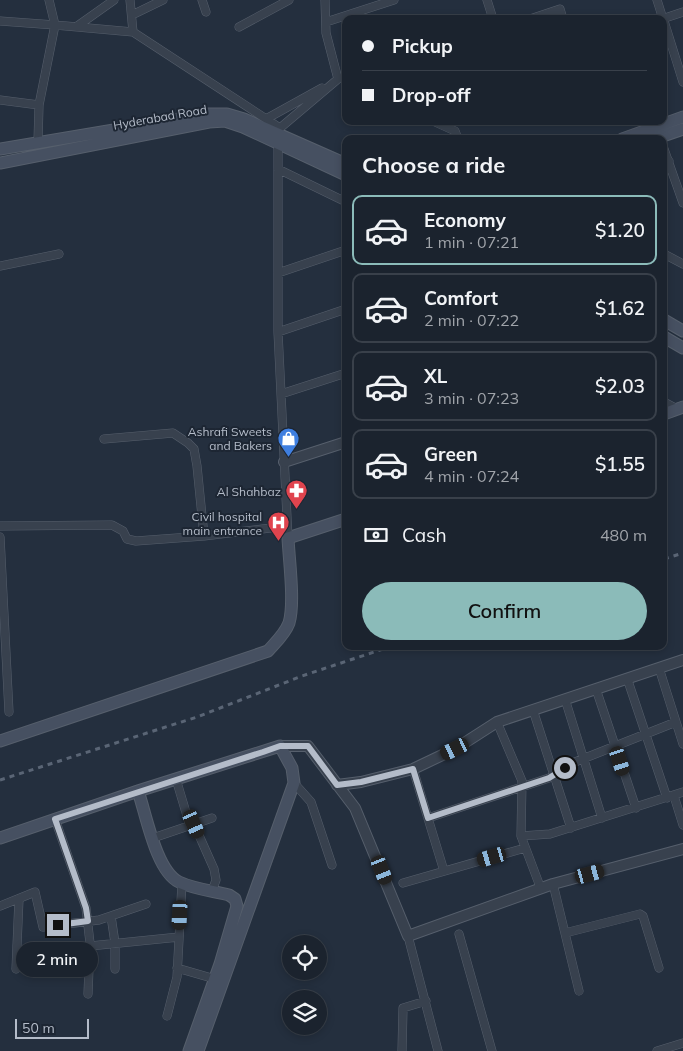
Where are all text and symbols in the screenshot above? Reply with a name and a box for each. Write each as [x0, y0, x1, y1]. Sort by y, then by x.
text: Pickup [392, 34, 453, 58]
text: Drop-off [392, 83, 470, 107]
street label: Hyderabad Road [112, 101, 208, 133]
text: Choose a ride [362, 151, 505, 179]
icon: car [364, 208, 409, 253]
text: Economy [424, 208, 506, 232]
text: $1.20 [595, 218, 645, 242]
text: 1 min · 07:21 [424, 232, 519, 252]
icon: car [364, 286, 409, 331]
text: Comfort [424, 286, 498, 310]
text: $1.62 [595, 296, 645, 320]
text: 2 min · 07:22 [424, 310, 519, 330]
icon: car [364, 364, 409, 409]
text: XL [424, 364, 447, 388]
text: $2.03 [595, 374, 645, 398]
text: 3 min · 07:23 [424, 388, 519, 408]
place label: Ashrafi Sweets and Bakers [188, 424, 272, 453]
shop icon: Ashrafi Sweets and Bakers [276, 426, 300, 457]
icon: car [364, 442, 409, 487]
text: Green [424, 442, 478, 466]
text: $1.55 [595, 452, 645, 476]
text: 4 min · 07:24 [424, 466, 519, 486]
pharmacy icon: Al Shahbaz [285, 479, 309, 510]
place label: Al Shahbaz [217, 484, 281, 499]
place label: Civil hospital main entrance [183, 509, 262, 538]
hospital icon: Civil hospital main entrance [266, 511, 290, 542]
icon: cash [362, 521, 390, 549]
text: Cash [402, 523, 447, 547]
text: 480 m [600, 525, 647, 545]
button: Confirm [362, 582, 647, 640]
car [438, 736, 471, 762]
car [608, 744, 631, 778]
route start [554, 757, 576, 779]
car [181, 807, 206, 841]
car [475, 846, 508, 868]
car [369, 853, 394, 887]
car [573, 863, 606, 885]
car [171, 900, 188, 930]
route end [47, 914, 69, 936]
map controls [282, 935, 327, 1035]
button: locate [282, 935, 327, 980]
callout: 2 min [17, 942, 99, 978]
text: 2 min [36, 949, 78, 969]
button: layers [282, 990, 327, 1035]
scale bar [15, 1016, 89, 1039]
text: 50 m [22, 1019, 55, 1037]

